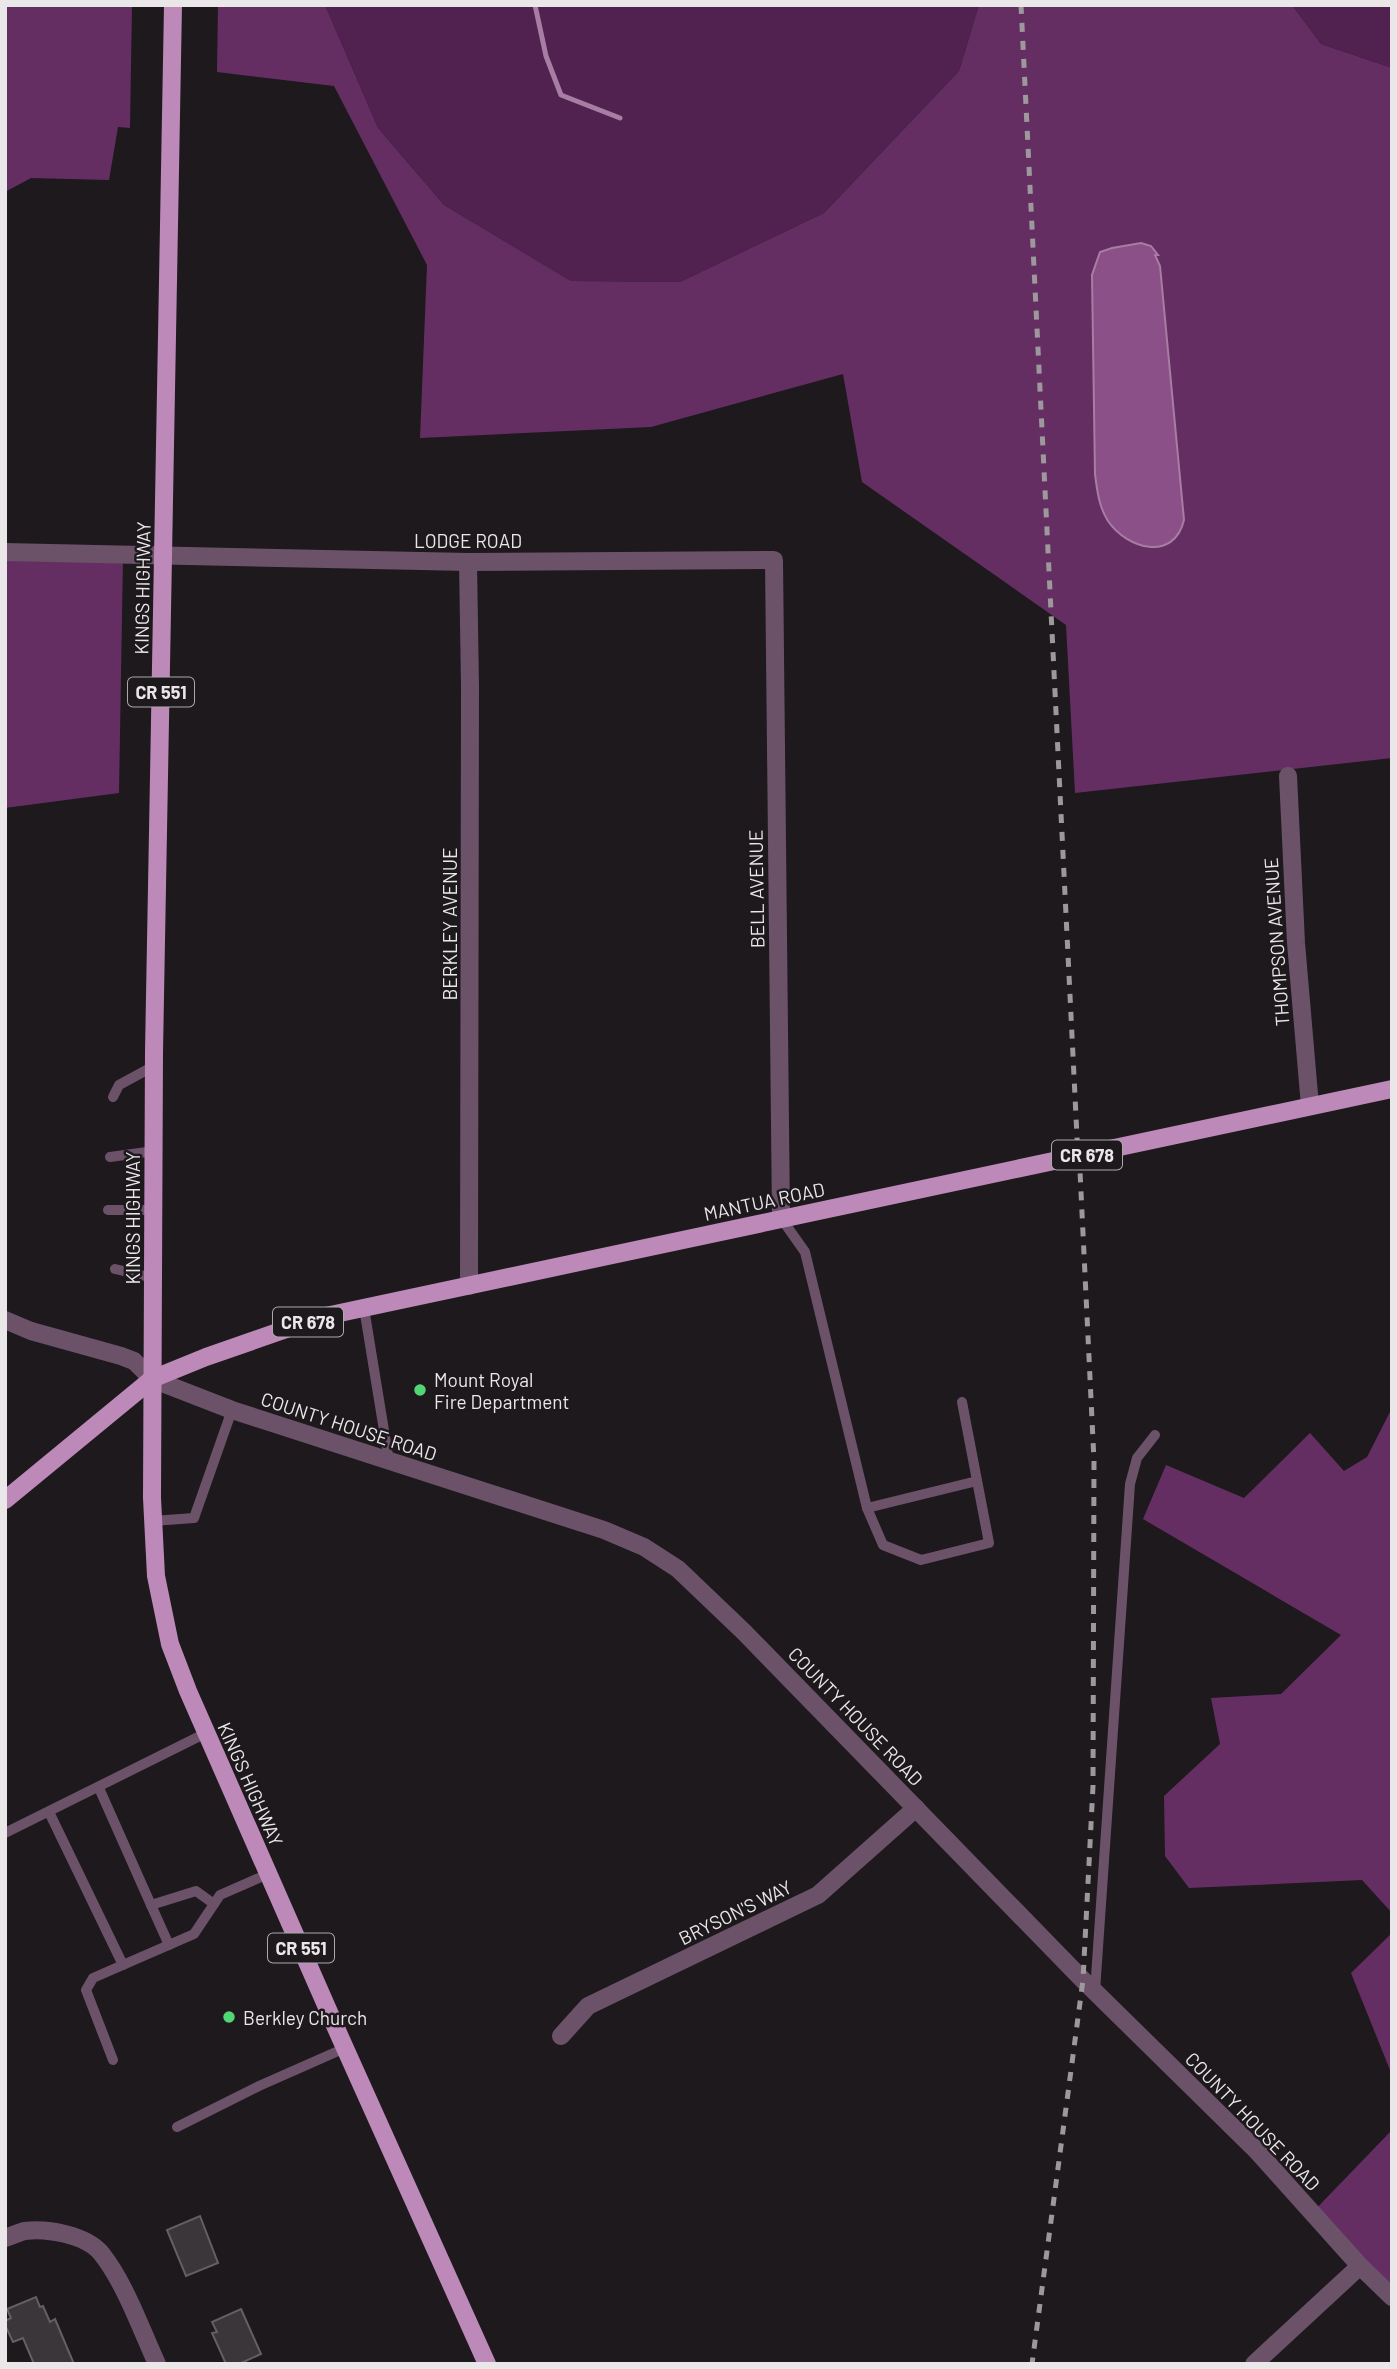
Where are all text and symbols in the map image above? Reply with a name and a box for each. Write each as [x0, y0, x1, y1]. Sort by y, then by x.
street label: KINGS HIGHWAY [129, 521, 155, 655]
street label: LODGE ROAD [414, 529, 522, 552]
road number: CR 551 [128, 678, 194, 706]
street label: BELL AVENUE [743, 830, 769, 948]
street label: BERKLEY AVENUE [438, 847, 461, 1001]
street label: THOMPSON AVENUE [1259, 857, 1293, 1027]
road number: CR 678 [1052, 1140, 1122, 1170]
street label: KINGS HIGHWAY [121, 1151, 144, 1285]
street label: MANTUA ROAD [701, 1177, 827, 1225]
road number: CR 678 [273, 1308, 343, 1336]
place label: Mount Royal Fire Department [434, 1368, 569, 1413]
marker: Mount Royal Fire Department [412, 1382, 428, 1398]
street label: COUNTY HOUSE ROAD [258, 1387, 440, 1465]
street label: COUNTY HOUSE ROAD [784, 1642, 928, 1790]
street label: KINGS HIGHWAY [213, 1718, 289, 1850]
street label: BRYSON'S WAY [675, 1875, 795, 1949]
road number: CR 551 [268, 1934, 334, 1962]
place label: Berkley Church [243, 2006, 367, 2029]
marker: Berkley Church [221, 2009, 237, 2025]
street label: COUNTY HOUSE ROAD [1181, 2047, 1325, 2195]

